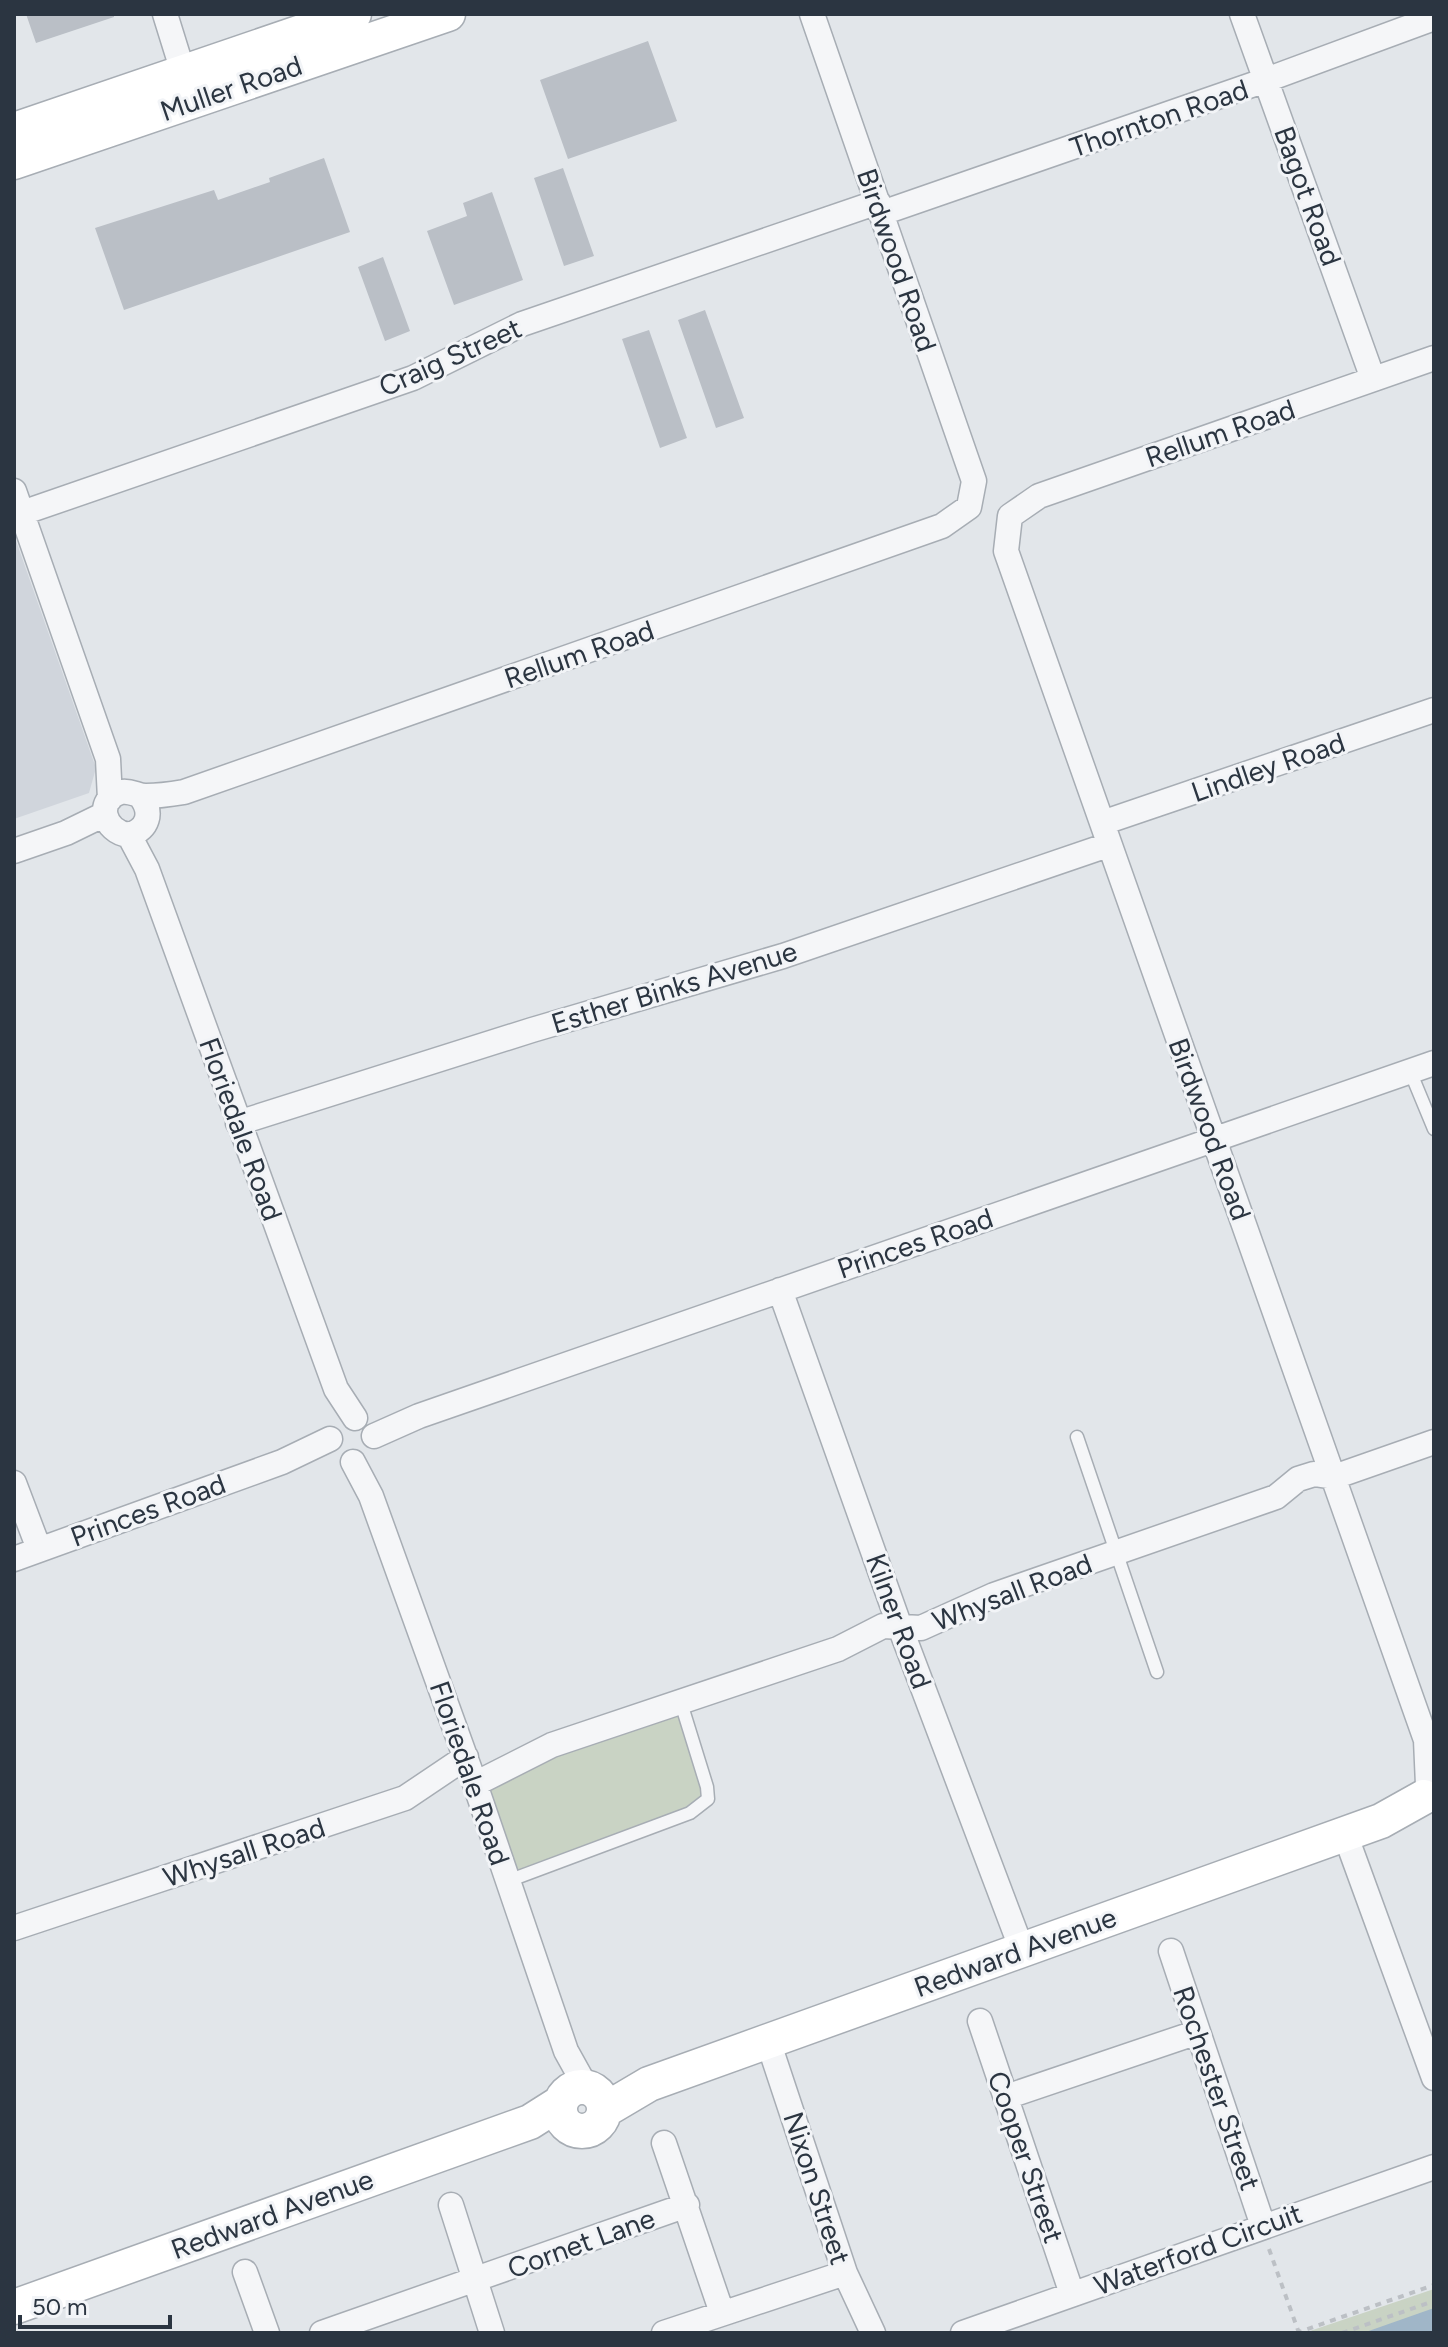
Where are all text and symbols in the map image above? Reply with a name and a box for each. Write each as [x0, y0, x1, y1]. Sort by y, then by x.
street label: Muller Road [156, 48, 306, 128]
street label: Thornton Road [1065, 72, 1253, 164]
street label: Bagot Road [1267, 122, 1349, 270]
street label: Birdwood Road [850, 164, 944, 356]
street label: Craig Street [374, 311, 526, 403]
street label: Rellum Road [1141, 392, 1299, 474]
street label: Rellum Road [500, 613, 658, 695]
street label: Lindley Road [1187, 725, 1349, 809]
street label: Esther Binks Avenue [547, 933, 801, 1041]
street label: Floriedale Road [192, 1033, 290, 1225]
street label: Birdwood Road [1161, 1033, 1259, 1225]
street label: Princes Road [833, 1200, 997, 1286]
street label: Princes Road [66, 1466, 230, 1554]
street label: Whysall Road [927, 1546, 1097, 1638]
street label: Kilner Road [859, 1549, 939, 1693]
street label: Floriedale Road [423, 1677, 517, 1869]
street label: Whysall Road [159, 1810, 329, 1894]
street label: Redward Avenue [909, 1900, 1121, 2004]
street label: Rochester Street [1166, 1982, 1268, 2194]
street label: Cooper Street [981, 2067, 1071, 2247]
street label: Nixon Street [776, 2107, 858, 2269]
street label: Redward Avenue [166, 2162, 378, 2266]
street label: Waterford Circuit [1089, 2196, 1307, 2302]
street label: Cornet Lane [503, 2201, 659, 2285]
scale bar [20, 2279, 170, 2329]
text: 50 m [32, 2292, 88, 2321]

